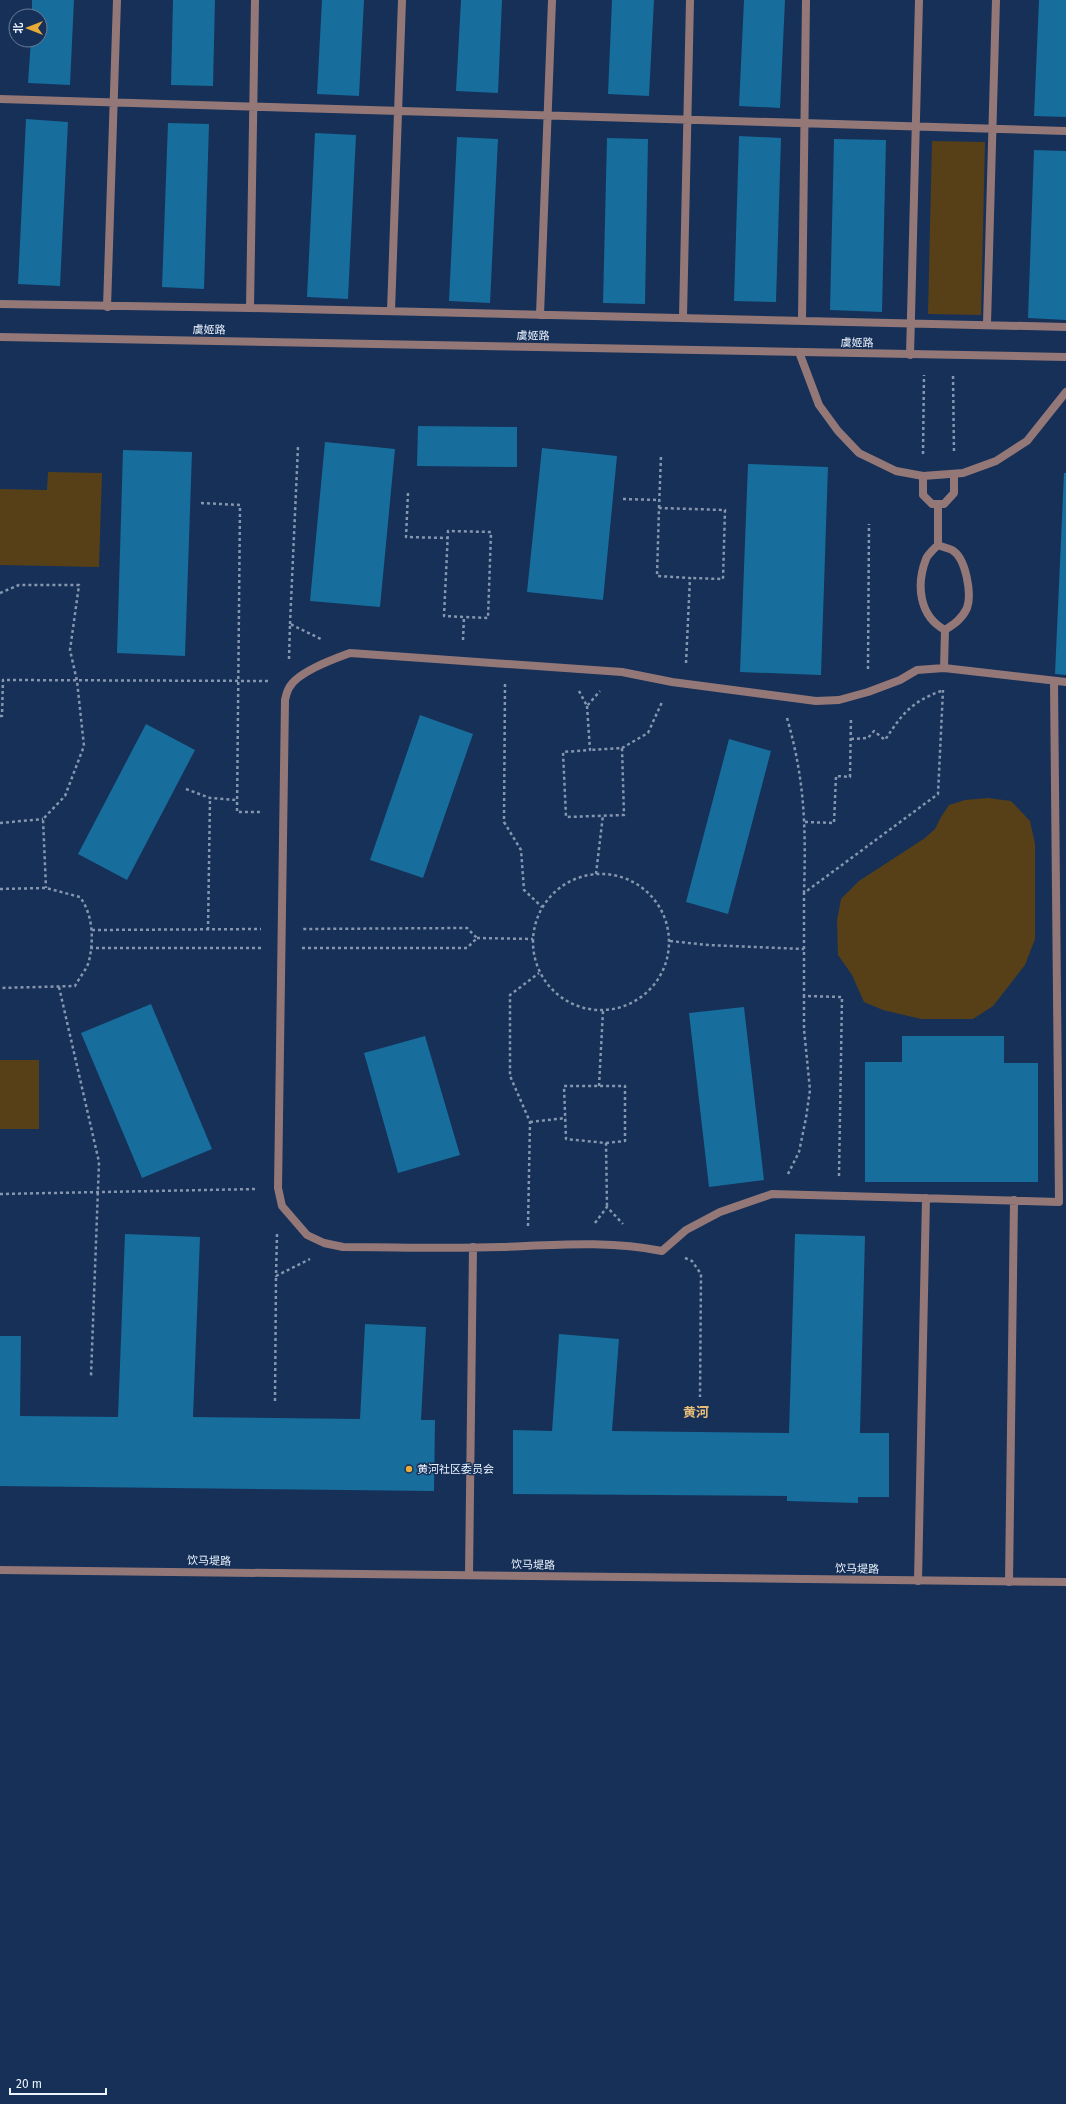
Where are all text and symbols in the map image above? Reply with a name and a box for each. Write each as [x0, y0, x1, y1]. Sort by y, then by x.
north arrow [8, 8, 48, 48]
text: 北 [12, 23, 25, 34]
street label: 虞姬路 [192, 323, 226, 337]
street label: 虞姬路 [516, 329, 550, 343]
street label: 虞姬路 [840, 336, 874, 350]
district label: 黄河 [683, 1405, 709, 1420]
place label: 黄河社区委员会 [417, 1463, 494, 1476]
marker: 黄河社区委员会 [404, 1464, 414, 1474]
street label: 饮马堤路 [187, 1554, 231, 1568]
street label: 饮马堤路 [511, 1558, 555, 1572]
street label: 饮马堤路 [835, 1562, 879, 1576]
scale bar [10, 2070, 106, 2096]
text: 20 m [16, 2077, 42, 2091]

